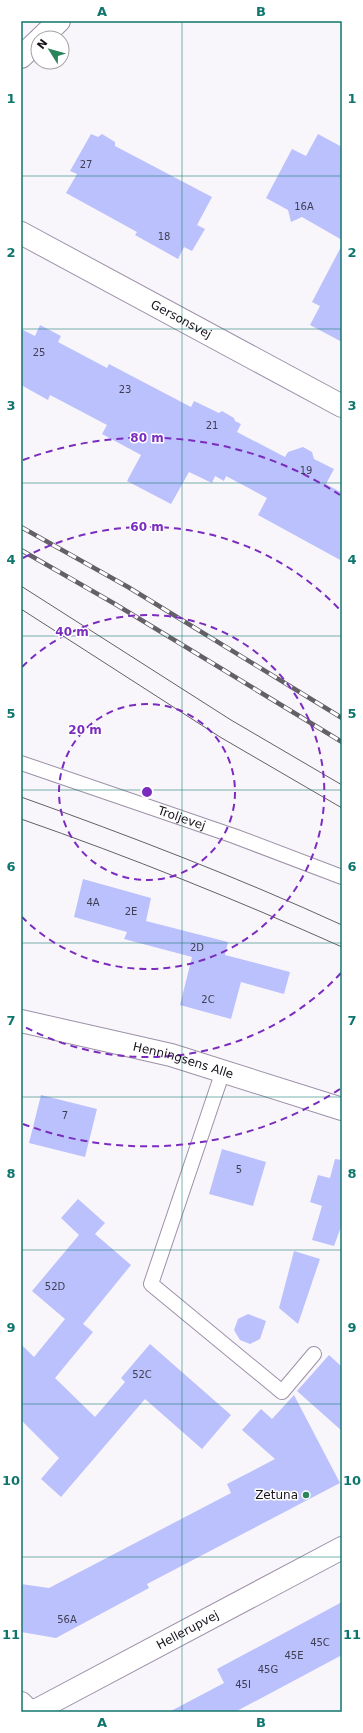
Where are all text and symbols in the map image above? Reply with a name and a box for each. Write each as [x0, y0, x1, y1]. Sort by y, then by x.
text: A [97, 4, 107, 19]
text: B [256, 4, 266, 19]
north arrow [30, 30, 70, 70]
text: N [34, 37, 50, 52]
text: 1 [6, 91, 16, 106]
text: 1 [347, 91, 357, 106]
house number: 27 [80, 159, 92, 170]
house number: 16A [294, 201, 314, 212]
house number: 18 [158, 231, 170, 242]
text: 2 [6, 245, 16, 260]
text: 2 [347, 245, 357, 260]
street label: Gersonsvej [148, 297, 214, 341]
house number: 25 [33, 347, 45, 358]
house number: 23 [119, 384, 131, 395]
text: 3 [6, 398, 16, 413]
text: 3 [347, 398, 357, 413]
house number: 21 [206, 420, 218, 431]
text: 80 m [130, 431, 164, 445]
house number: 19 [300, 465, 312, 476]
text: 60 m [130, 520, 164, 534]
text: 4 [6, 552, 16, 567]
text: 4 [347, 552, 357, 567]
text: 40 m [55, 625, 89, 639]
text: 5 [6, 706, 16, 721]
text: 5 [347, 706, 357, 721]
text: 20 m [68, 723, 102, 737]
centre of rings [140, 785, 154, 799]
street label: Troljevej [155, 803, 208, 833]
text: 6 [6, 859, 16, 874]
text: 6 [347, 859, 357, 874]
house number: 4A [86, 897, 100, 908]
house number: 2E [125, 906, 137, 917]
house number: 2D [190, 942, 204, 953]
house number: 2C [201, 994, 215, 1005]
text: 7 [6, 1013, 16, 1028]
text: 7 [347, 1013, 357, 1028]
street label: Henningsens Alle [132, 1040, 235, 1081]
house number: 7 [62, 1110, 68, 1121]
house number: 5 [236, 1164, 242, 1175]
text: 8 [6, 1166, 16, 1181]
text: 8 [347, 1166, 357, 1181]
house number: 52D [45, 1281, 66, 1292]
text: 9 [6, 1320, 16, 1335]
text: 9 [347, 1320, 357, 1335]
house number: 52C [132, 1369, 152, 1380]
text: 10 [2, 1473, 20, 1488]
text: 10 [343, 1473, 361, 1488]
place label: Zetuna [255, 1488, 298, 1502]
marker: Zetuna [301, 1490, 311, 1500]
street label: Hellerupvej [154, 1608, 221, 1652]
house number: 56A [57, 1614, 77, 1625]
text: 11 [2, 1627, 20, 1642]
text: 11 [343, 1627, 361, 1642]
house number: 45C [310, 1637, 330, 1648]
house number: 45E [284, 1650, 304, 1661]
house number: 45G [258, 1664, 278, 1675]
house number: 45I [235, 1679, 251, 1690]
text: A [97, 1715, 107, 1730]
text: B [256, 1715, 266, 1730]

